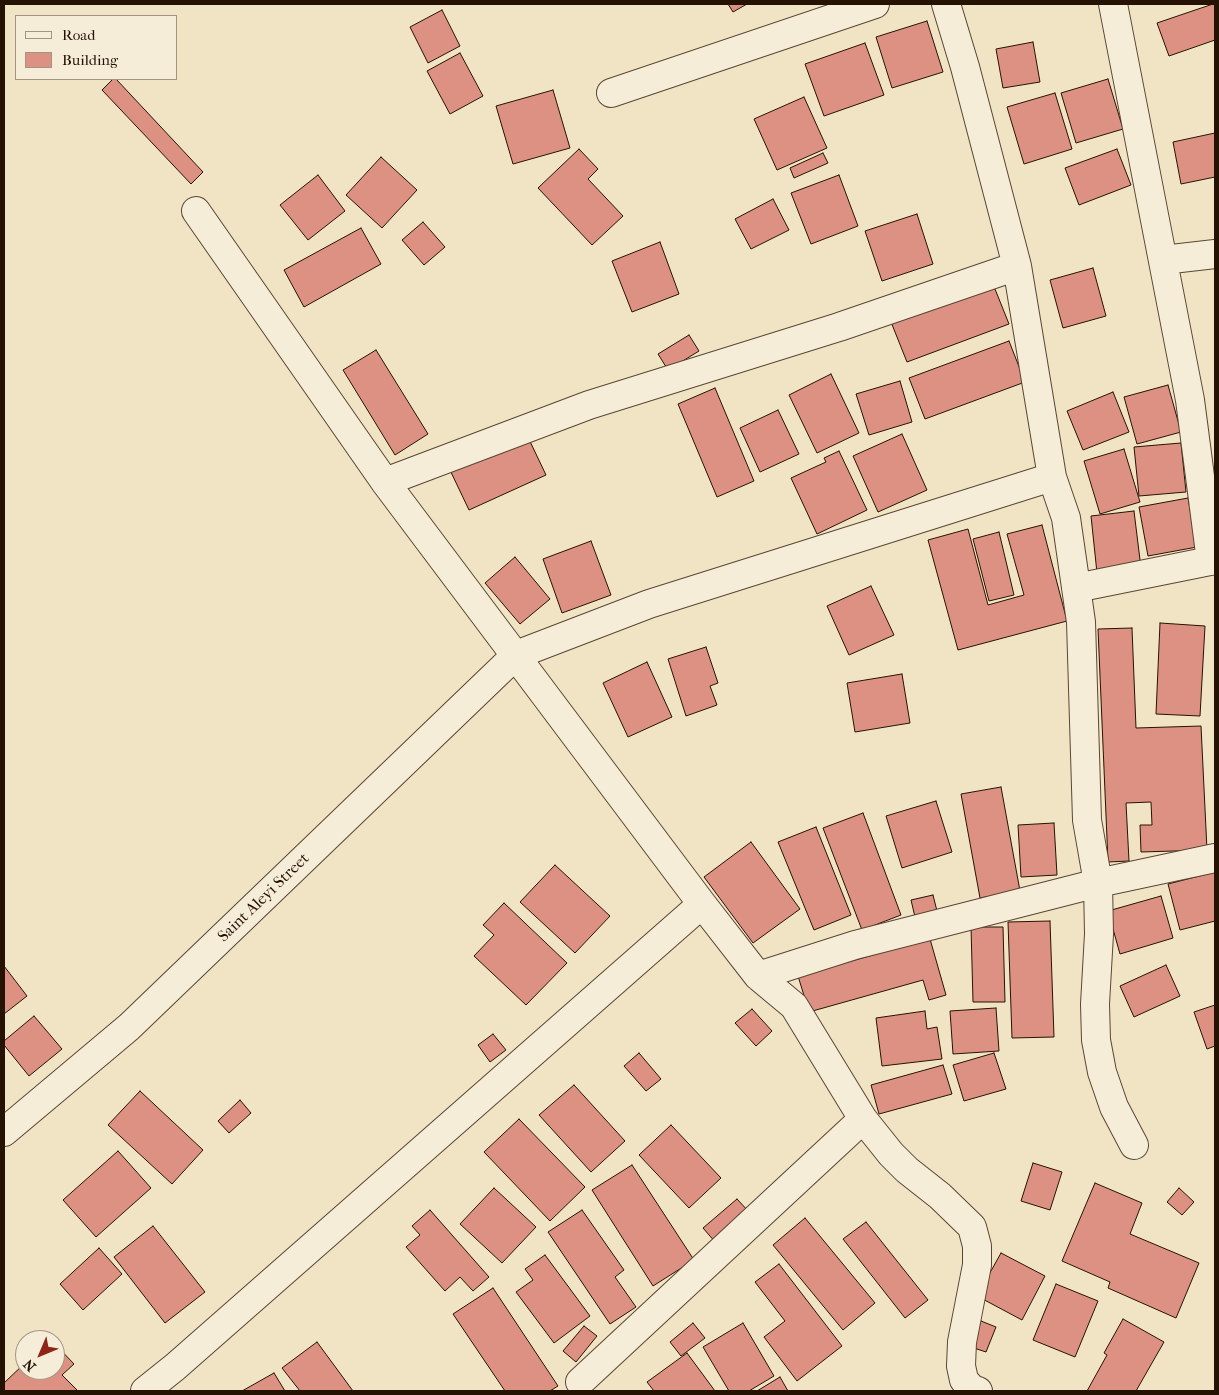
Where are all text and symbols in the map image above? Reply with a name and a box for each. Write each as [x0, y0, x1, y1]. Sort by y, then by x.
legend [15, 15, 178, 80]
text: Road [62, 26, 95, 44]
text: Building [62, 51, 118, 69]
street label: Saint Aleyi Street [214, 849, 314, 947]
north arrow [15, 1330, 65, 1380]
text: N [20, 1355, 40, 1375]

